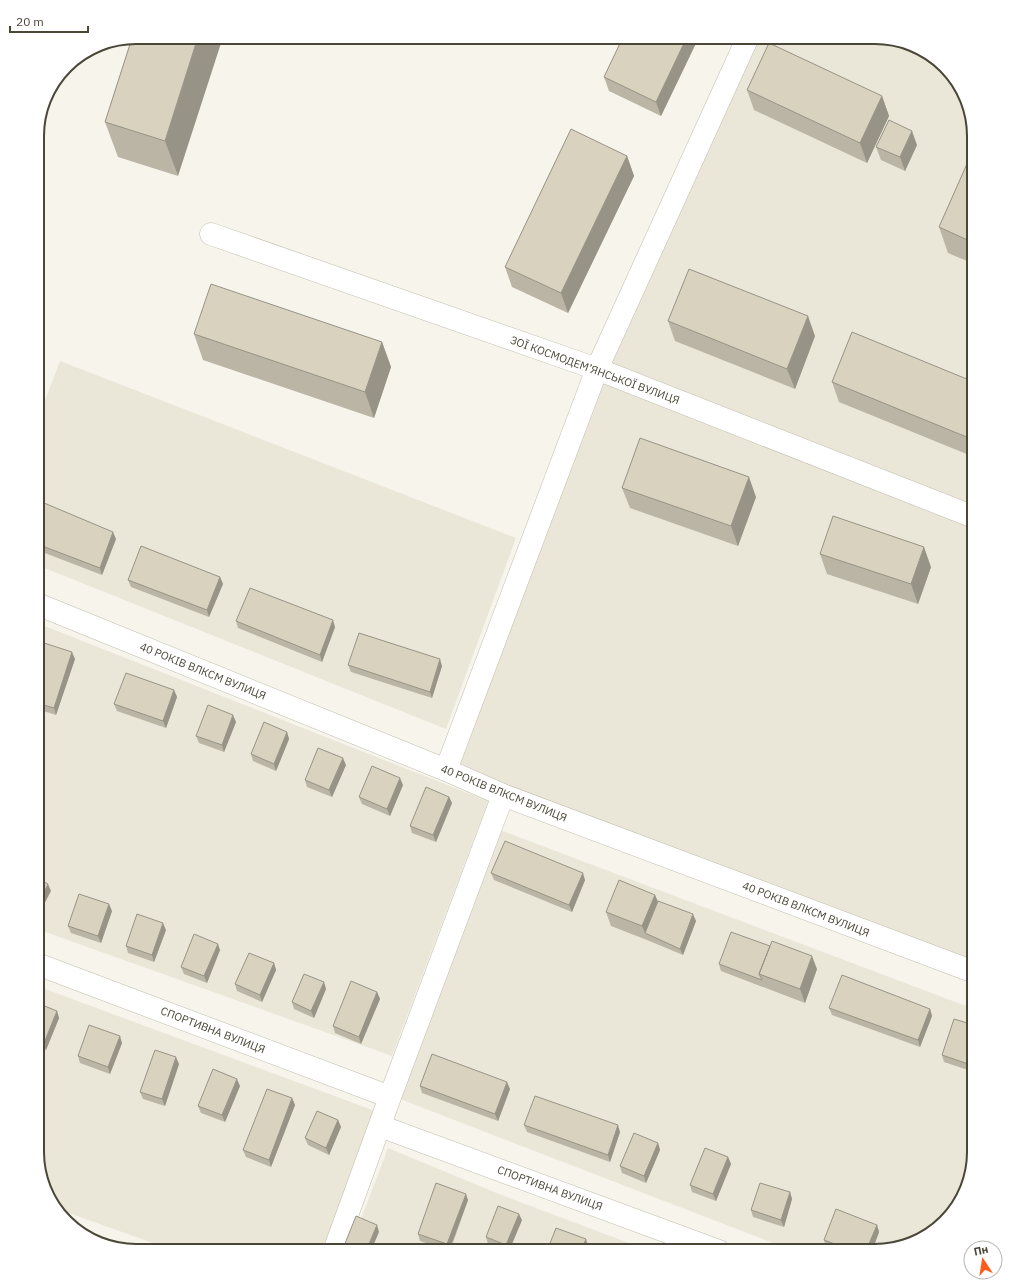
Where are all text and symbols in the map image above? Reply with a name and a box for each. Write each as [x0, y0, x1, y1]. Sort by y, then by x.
scale bar [10, 8, 88, 34]
text: 20 m [16, 14, 44, 29]
street label: ЗОЇ КОСМОДЕМ’ЯНСЬКОЇ ВУЛИЦЯ [508, 333, 682, 407]
street label: 40 РОКІВ ВЛКСМ ВУЛИЦЯ [138, 639, 268, 703]
street label: 40 РОКІВ ВЛКСМ ВУЛИЦЯ [439, 761, 569, 825]
street label: 40 РОКІВ ВЛКСМ ВУЛИЦЯ [740, 878, 872, 940]
street label: СПОРТИВНА ВУЛИЦЯ [159, 1004, 267, 1056]
street label: СПОРТИВНА ВУЛИЦЯ [495, 1162, 605, 1214]
north arrow [963, 1240, 1003, 1280]
text: Пн [972, 1242, 989, 1259]

